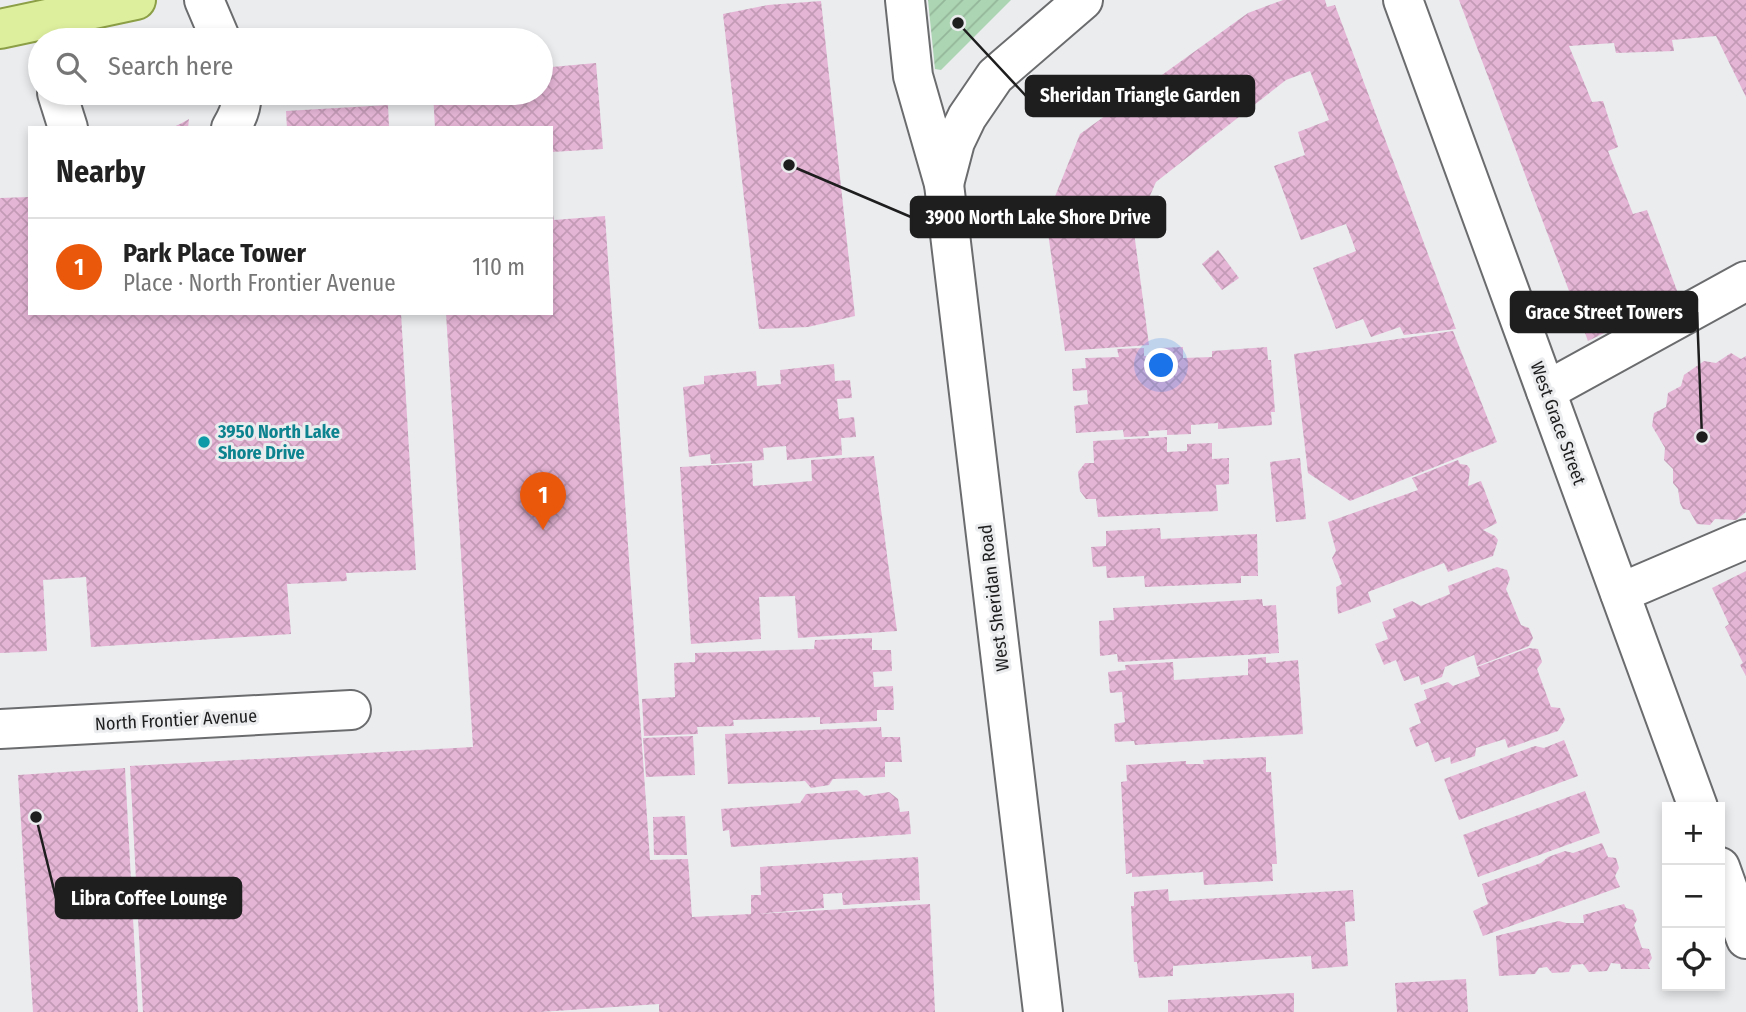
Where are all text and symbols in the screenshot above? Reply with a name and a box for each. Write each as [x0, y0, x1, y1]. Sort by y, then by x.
search box [28, 28, 553, 105]
icon: search [52, 48, 90, 86]
text: Search here [108, 51, 233, 82]
callout: Sheridan Triangle Garden [1026, 76, 1254, 116]
text: Sheridan Triangle Garden [1040, 84, 1240, 107]
text: Nearby [56, 154, 145, 190]
callout: 3900 North Lake Shore Drive [911, 197, 1165, 237]
text: 3900 North Lake Shore Drive [924, 206, 1151, 229]
text: Park Place Tower [123, 238, 306, 269]
text: 1 [74, 253, 84, 281]
text: 110 m [472, 253, 525, 281]
text: Place · North Frontier Avenue [123, 269, 396, 297]
callout: Grace Street Towers [1511, 292, 1697, 332]
text: Grace Street Towers [1525, 301, 1683, 324]
your location [1144, 348, 1178, 382]
street label: West Grace Street [1525, 358, 1591, 488]
place label: 3950 North Lake Shore Drive [217, 421, 340, 464]
marker: 3950 North Lake Shore Drive [196, 434, 212, 450]
pin: 1 [520, 472, 566, 530]
street label: West Sheridan Road [974, 523, 1014, 673]
street label: North Frontier Avenue [94, 705, 258, 735]
map controls [1662, 802, 1725, 991]
button: + [1662, 802, 1725, 865]
button: − [1662, 865, 1725, 928]
callout: Libra Coffee Lounge [56, 878, 241, 918]
text: Libra Coffee Lounge [71, 887, 227, 910]
button: locate [1662, 928, 1725, 991]

